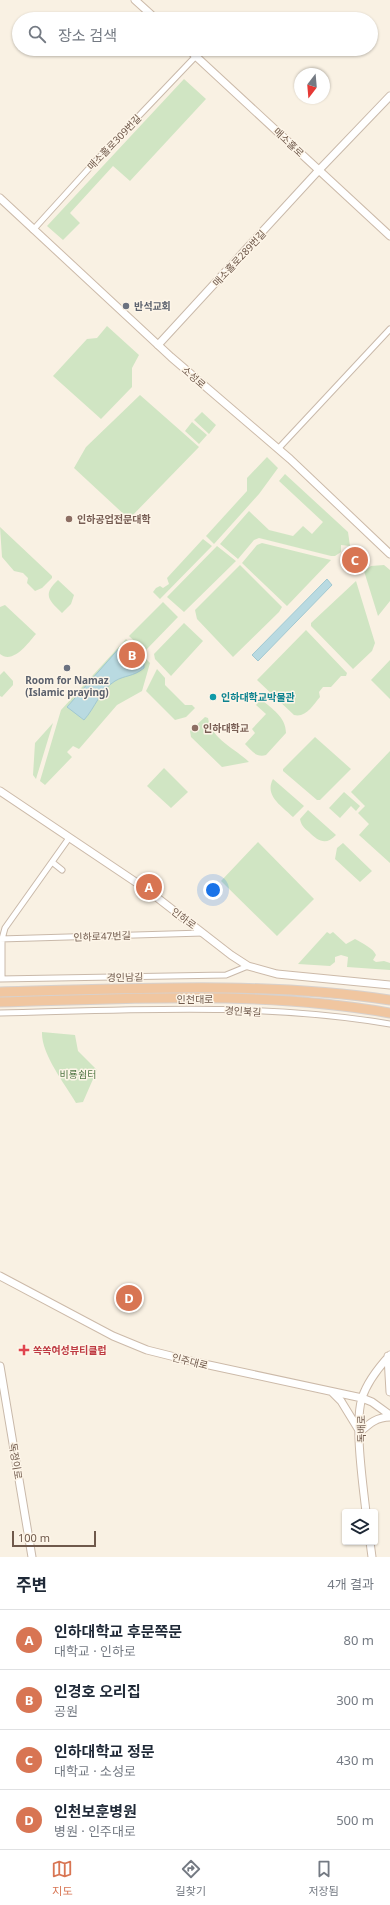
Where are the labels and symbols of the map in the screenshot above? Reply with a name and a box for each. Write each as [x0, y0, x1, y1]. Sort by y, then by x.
north arrow [294, 68, 330, 104]
street label: 매소홀로309번길 [84, 111, 144, 173]
street label: 매소홀로 [271, 124, 307, 160]
street label: 매소홀로289번길 [209, 227, 269, 289]
place label: 반석교회 [134, 299, 171, 313]
marker: 반석교회 [121, 301, 131, 311]
street label: 소성로 [179, 363, 209, 391]
place label: 인하공업전문대학 [77, 512, 151, 526]
marker: 인하공업전문대학 [64, 514, 74, 524]
pin: C [342, 545, 368, 575]
pin: B [119, 640, 145, 670]
marker: Room for Namaz (Islamic praying) [62, 663, 72, 673]
place label: Room for Namaz (Islamic praying) [25, 673, 109, 699]
place label: 인하대학교박물관 [221, 690, 295, 704]
marker: 인하대학교박물관 [208, 692, 218, 702]
place label: 인하대학교 [203, 721, 249, 735]
marker: 인하대학교 [190, 723, 200, 733]
pin: A [136, 872, 162, 902]
your location [203, 880, 223, 900]
street label: 인하로 [169, 904, 199, 932]
street label: 인하로47번길 [73, 928, 131, 944]
street label: 경인남길 [106, 970, 144, 984]
street label: 인천대로 [177, 992, 213, 1006]
street label: 경인북길 [224, 1003, 262, 1019]
park label: 비룡쉼터 [60, 1067, 96, 1081]
pin: D [116, 1283, 142, 1313]
place label: 쏙쏙여성뷰티클럽 [33, 1343, 107, 1357]
marker: 쏙쏙여성뷰티클럽 [18, 1344, 30, 1356]
street label: 인주대로 [170, 1350, 210, 1372]
street label: 독배로 [354, 1415, 368, 1443]
street label: 독정이로 [6, 1442, 26, 1480]
scale bar [12, 1529, 96, 1548]

